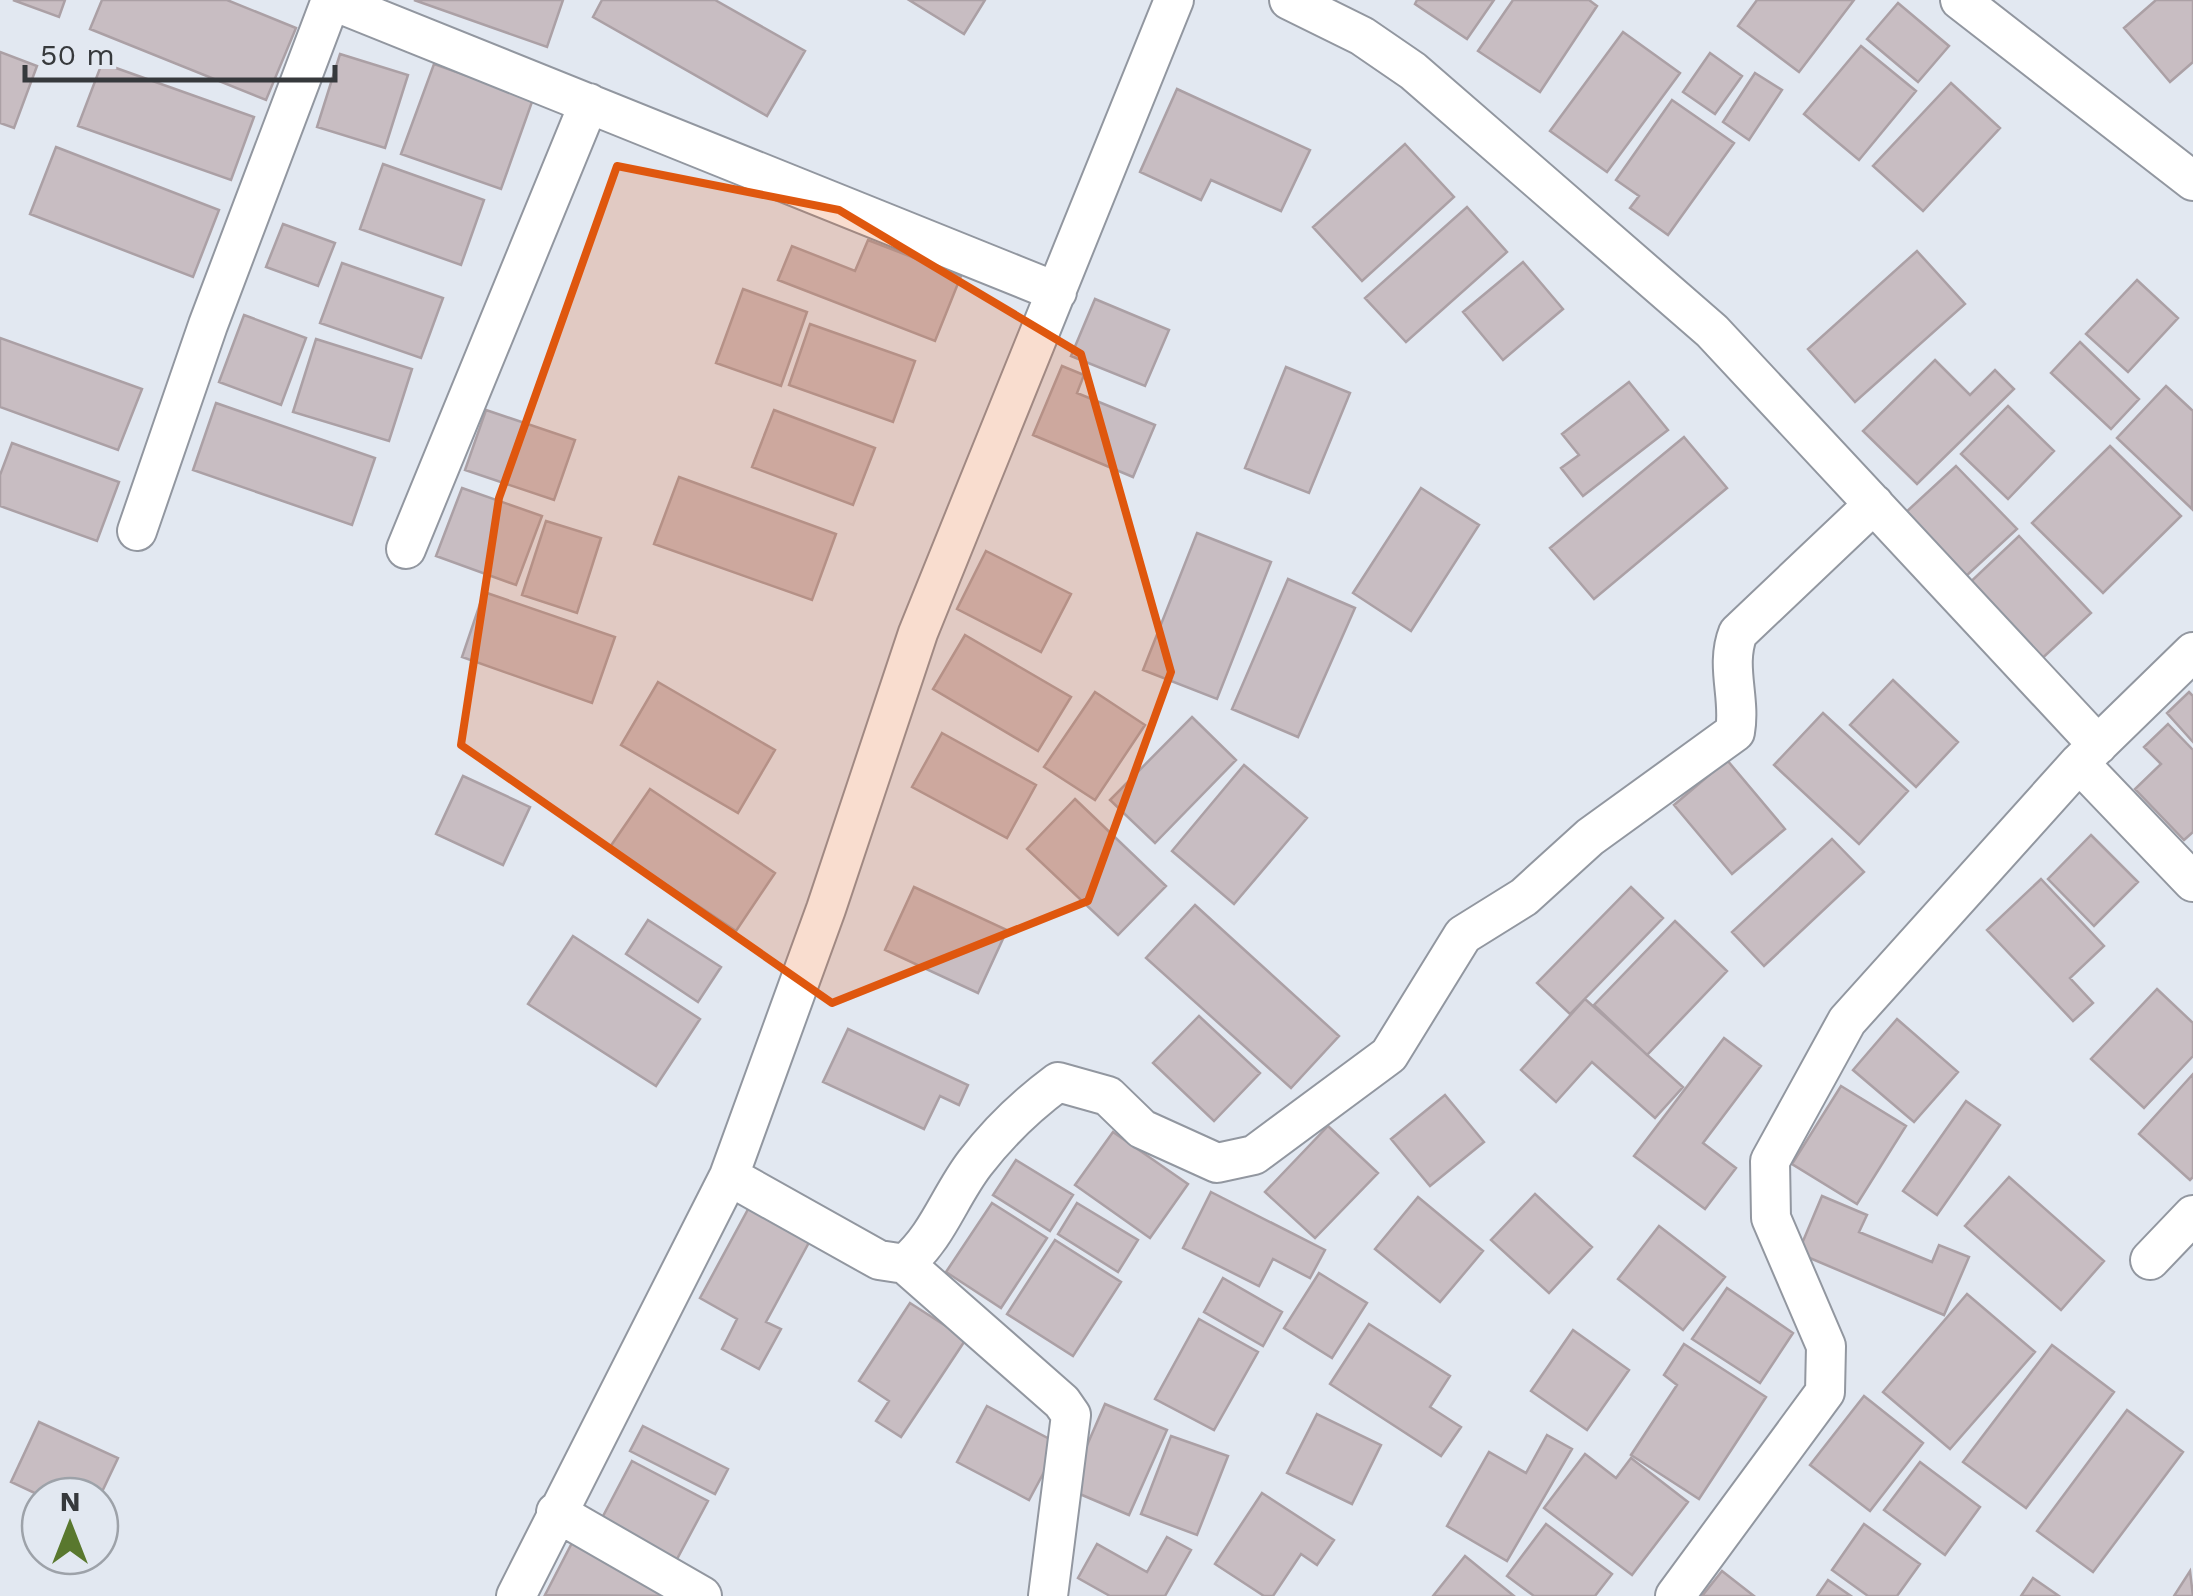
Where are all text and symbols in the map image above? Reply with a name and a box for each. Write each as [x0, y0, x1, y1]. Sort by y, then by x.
scale bar [25, 20, 335, 82]
text: 50 m [40, 37, 115, 72]
north arrow [20, 1476, 120, 1576]
text: N [60, 1485, 80, 1518]

